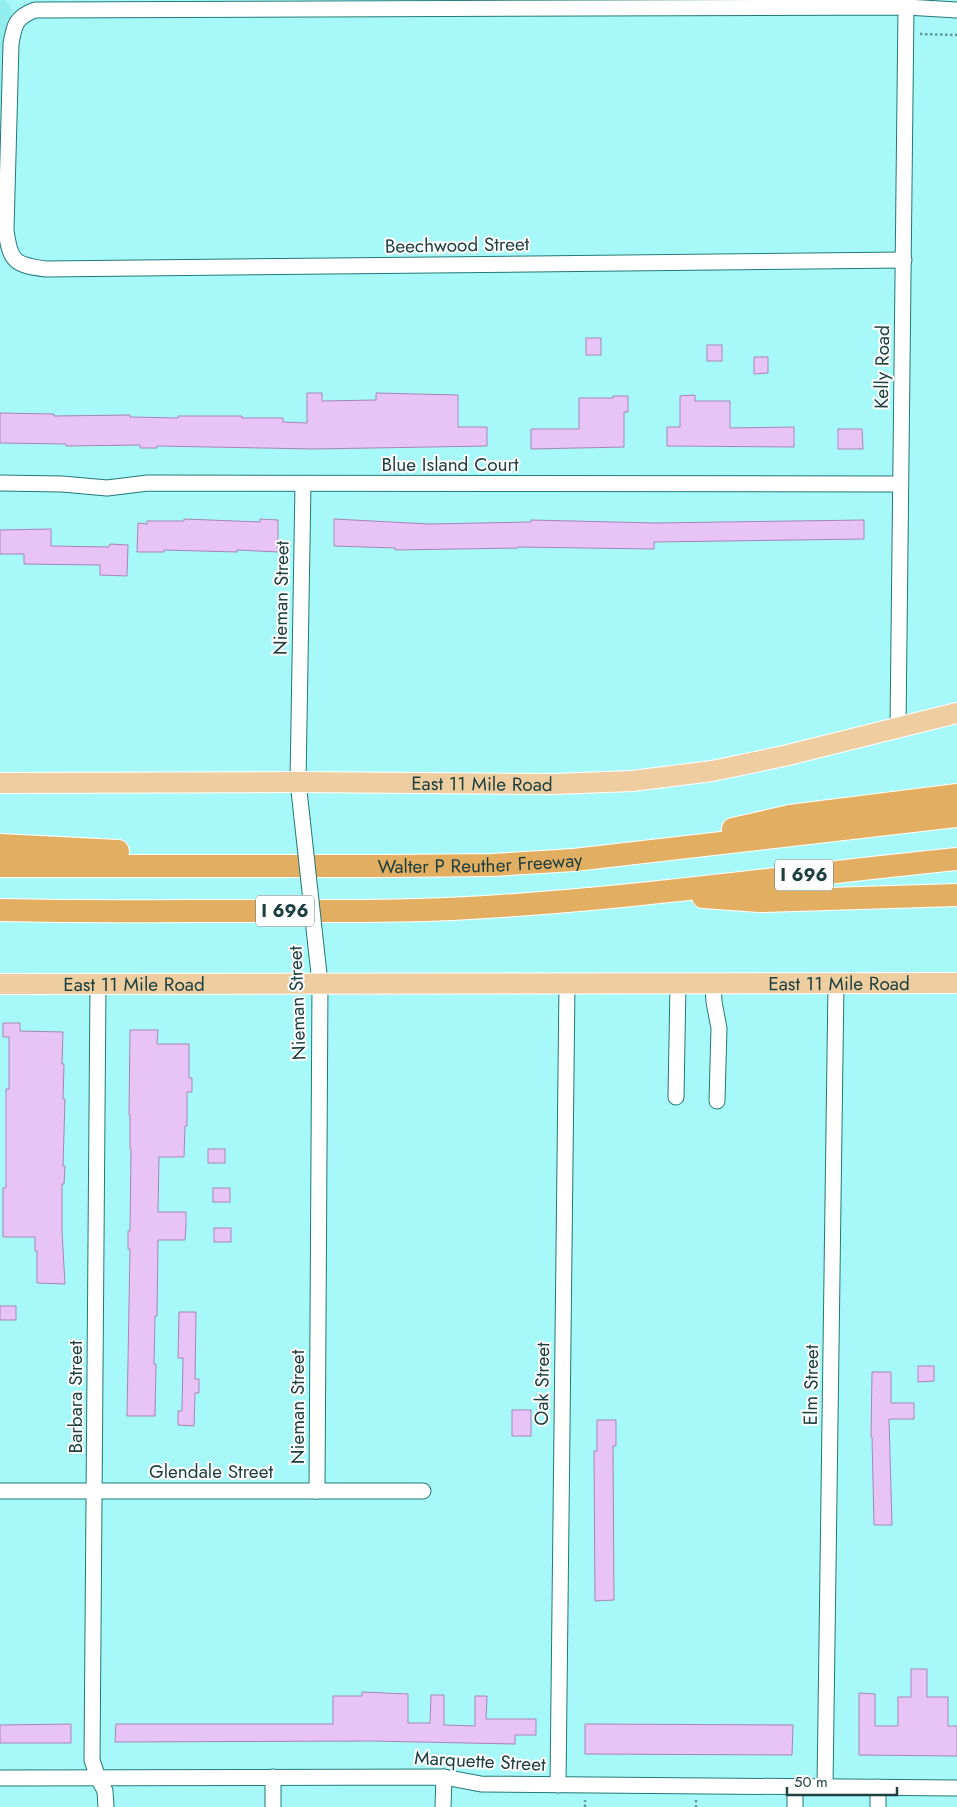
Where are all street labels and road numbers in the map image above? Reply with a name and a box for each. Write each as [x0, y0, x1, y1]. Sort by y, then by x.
street label: Beechwood Street [385, 230, 530, 260]
street label: Kelly Road [868, 325, 896, 409]
street label: Blue Island Court [381, 451, 519, 478]
street label: Nieman Street [267, 540, 296, 655]
street label: East 11 Mile Road [411, 769, 553, 797]
street label: Walter P Reuther Freeway [377, 846, 585, 880]
road number: I 696 [775, 860, 833, 890]
road number: I 696 [256, 896, 314, 926]
street label: Nieman Street [281, 945, 312, 1061]
street label: East 11 Mile Road [63, 970, 205, 997]
street label: East 11 Mile Road [768, 970, 910, 997]
street label: Barbara Street [62, 1340, 89, 1453]
street label: Oak Street [528, 1342, 556, 1426]
street label: Elm Street [797, 1344, 825, 1426]
street label: Nieman Street [284, 1349, 311, 1464]
street label: Glendale Street [149, 1458, 273, 1485]
street label: Marquette Street [414, 1744, 547, 1778]

